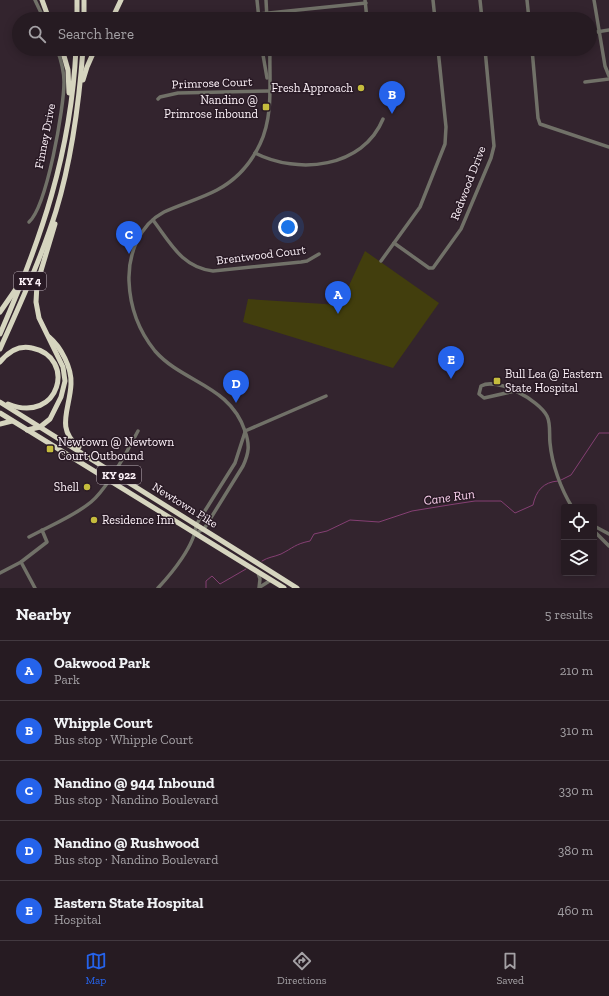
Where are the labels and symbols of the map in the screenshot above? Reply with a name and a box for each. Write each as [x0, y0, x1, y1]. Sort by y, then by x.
street label: Primrose Court [171, 75, 253, 91]
place label: Fresh Approach [271, 81, 353, 95]
pin: B [379, 81, 405, 114]
marker: Fresh Approach [356, 83, 366, 93]
place label: Nandino @ Primrose Inbound [164, 93, 258, 121]
street label: Finney Drive [32, 102, 58, 170]
marker: Nandino @ Primrose Inbound [261, 102, 271, 112]
street label: Redwood Drive [447, 144, 489, 222]
your location [278, 217, 298, 237]
pin: C [116, 221, 142, 254]
street label: Brentwood Court [215, 242, 307, 267]
road number: KY 4 [14, 272, 46, 290]
pin: A [325, 281, 351, 314]
pin: E [438, 346, 464, 379]
place label: Bull Lea @ Eastern State Hospital [505, 367, 603, 395]
pin: D [223, 370, 249, 403]
marker: Bull Lea @ Eastern State Hospital [492, 376, 502, 386]
place label: Newtown @ Newtown Court Outbound [58, 435, 174, 463]
marker: Newtown @ Newtown Court Outbound [45, 444, 55, 454]
road number: KY 922 [97, 466, 141, 484]
street label: Newtown Pike [150, 479, 221, 531]
place label: Shell [54, 480, 79, 494]
marker: Shell [82, 482, 92, 492]
water label: Cane Run [422, 486, 476, 508]
place label: Residence Inn [102, 513, 174, 527]
marker: Residence Inn [89, 515, 99, 525]

